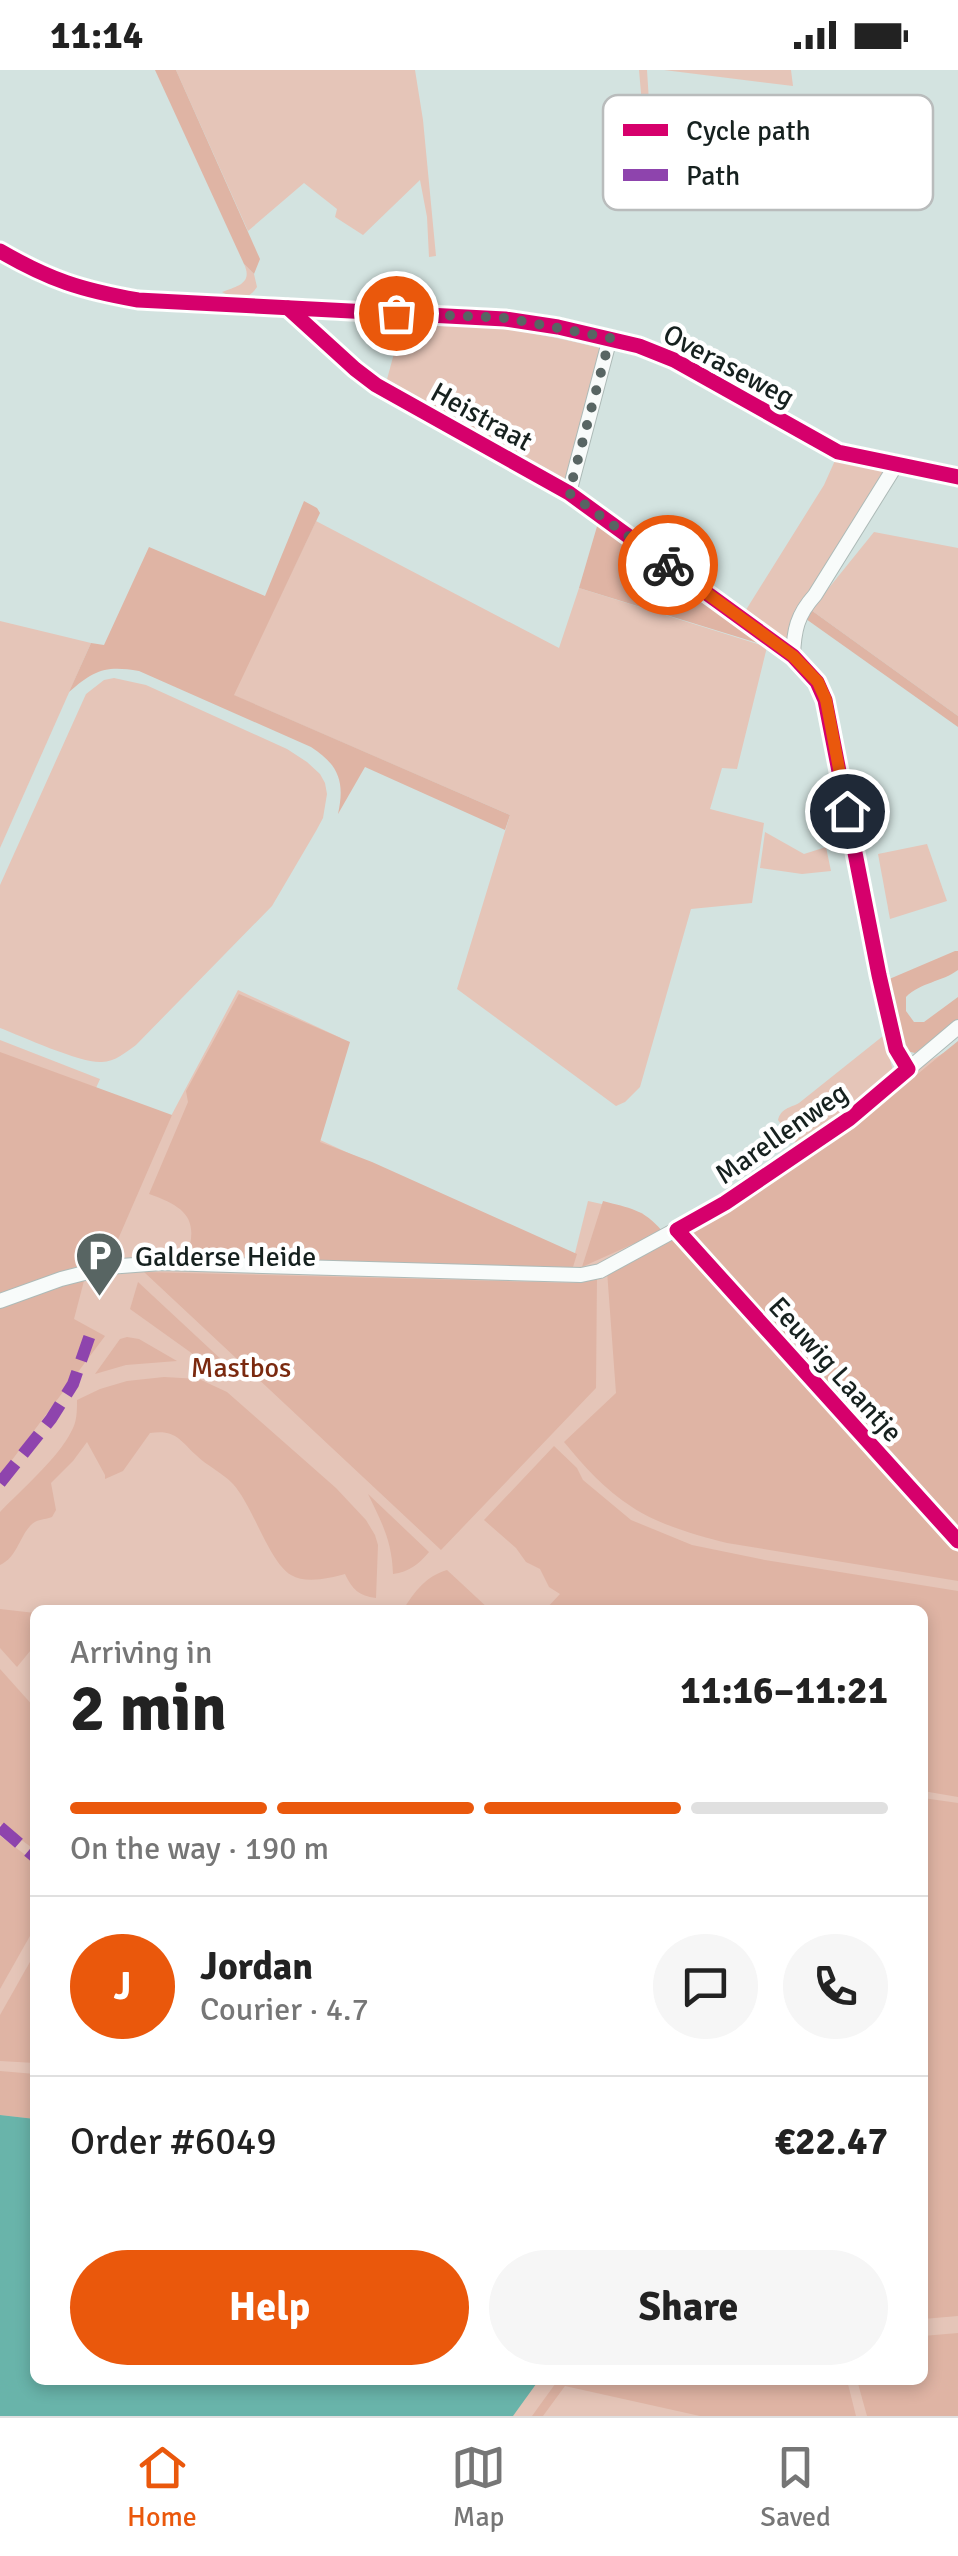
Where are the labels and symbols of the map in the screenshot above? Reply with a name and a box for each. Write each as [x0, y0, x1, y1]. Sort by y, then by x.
legend [603, 95, 933, 210]
text: Cycle path [686, 114, 811, 148]
text: Path [686, 159, 740, 193]
pin [354, 271, 439, 356]
street label: Overaseweg [657, 317, 800, 415]
street label: Heistraat [425, 375, 538, 459]
courier [618, 515, 718, 615]
pin [805, 769, 890, 854]
street label: Marellenweg [709, 1076, 854, 1192]
parking icon: Galderse Heide [74, 1230, 126, 1298]
place label: Galderse Heide [135, 1240, 316, 1274]
street label: Eeuwig Laantje [761, 1290, 909, 1449]
park label: Mastbos [191, 1351, 291, 1385]

